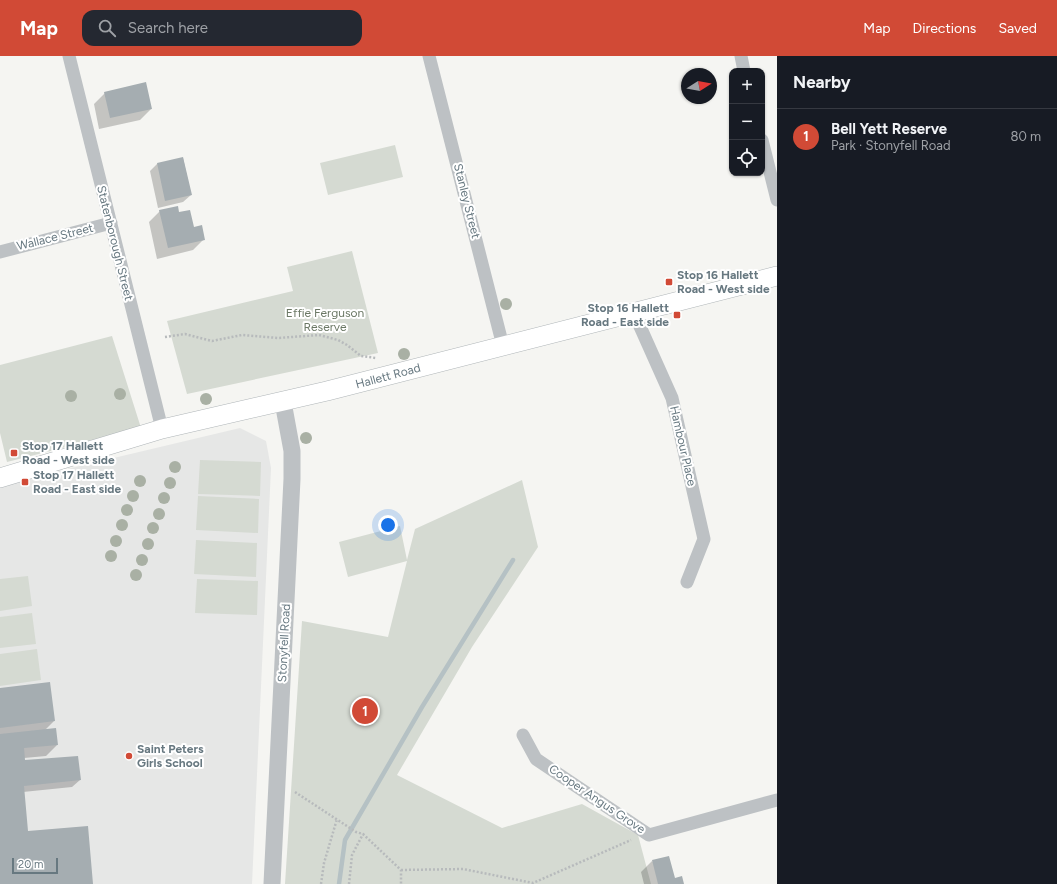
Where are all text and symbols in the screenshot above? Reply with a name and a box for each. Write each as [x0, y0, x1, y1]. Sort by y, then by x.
search box [82, 10, 362, 46]
text: Map [20, 17, 58, 40]
icon: search [96, 17, 118, 39]
text: Search here [128, 19, 208, 37]
text: Map [863, 20, 891, 37]
text: Directions [913, 20, 976, 37]
text: Saved [998, 20, 1037, 37]
north arrow [681, 68, 717, 104]
map controls [729, 68, 765, 176]
button: + [729, 68, 765, 104]
text: Nearby [793, 72, 851, 92]
button: − [729, 104, 765, 140]
text: Bell Yett Reserve [831, 120, 947, 138]
text: 1 [803, 129, 809, 144]
text: 80 m [1010, 129, 1041, 144]
text: Park · Stonyfell Road [831, 138, 951, 153]
button: locate [729, 140, 765, 176]
street label: Stanley Street [451, 162, 483, 240]
street label: Statenborough Street [94, 184, 136, 302]
street label: Wallace Street [15, 221, 95, 253]
place label: Stop 16 Hallett Road - West side [677, 268, 770, 296]
marker: Stop 16 Hallett Road - West side [664, 277, 674, 287]
place label: Stop 16 Hallett Road - East side [581, 301, 669, 329]
park label: Effie Ferguson Reserve [286, 306, 364, 334]
marker: Stop 16 Hallett Road - East side [672, 310, 682, 320]
street label: Hallett Road [354, 361, 422, 391]
street label: Hambour Place [667, 405, 699, 488]
place label: Stop 17 Hallett Road - West side [22, 439, 115, 467]
marker: Stop 17 Hallett Road - West side [9, 448, 19, 458]
place label: Stop 17 Hallett Road - East side [33, 468, 121, 496]
marker: Stop 17 Hallett Road - East side [20, 477, 30, 487]
your location [378, 515, 398, 535]
street label: Stonyfell Road [275, 603, 293, 683]
pin: 1 [352, 696, 378, 726]
place label: Saint Peters Girls School [137, 742, 204, 770]
marker: Saint Peters Girls School [124, 751, 134, 761]
street label: Cooper Angus Grove [546, 762, 648, 837]
scale bar [12, 856, 58, 875]
text: 20 m [18, 858, 43, 871]

